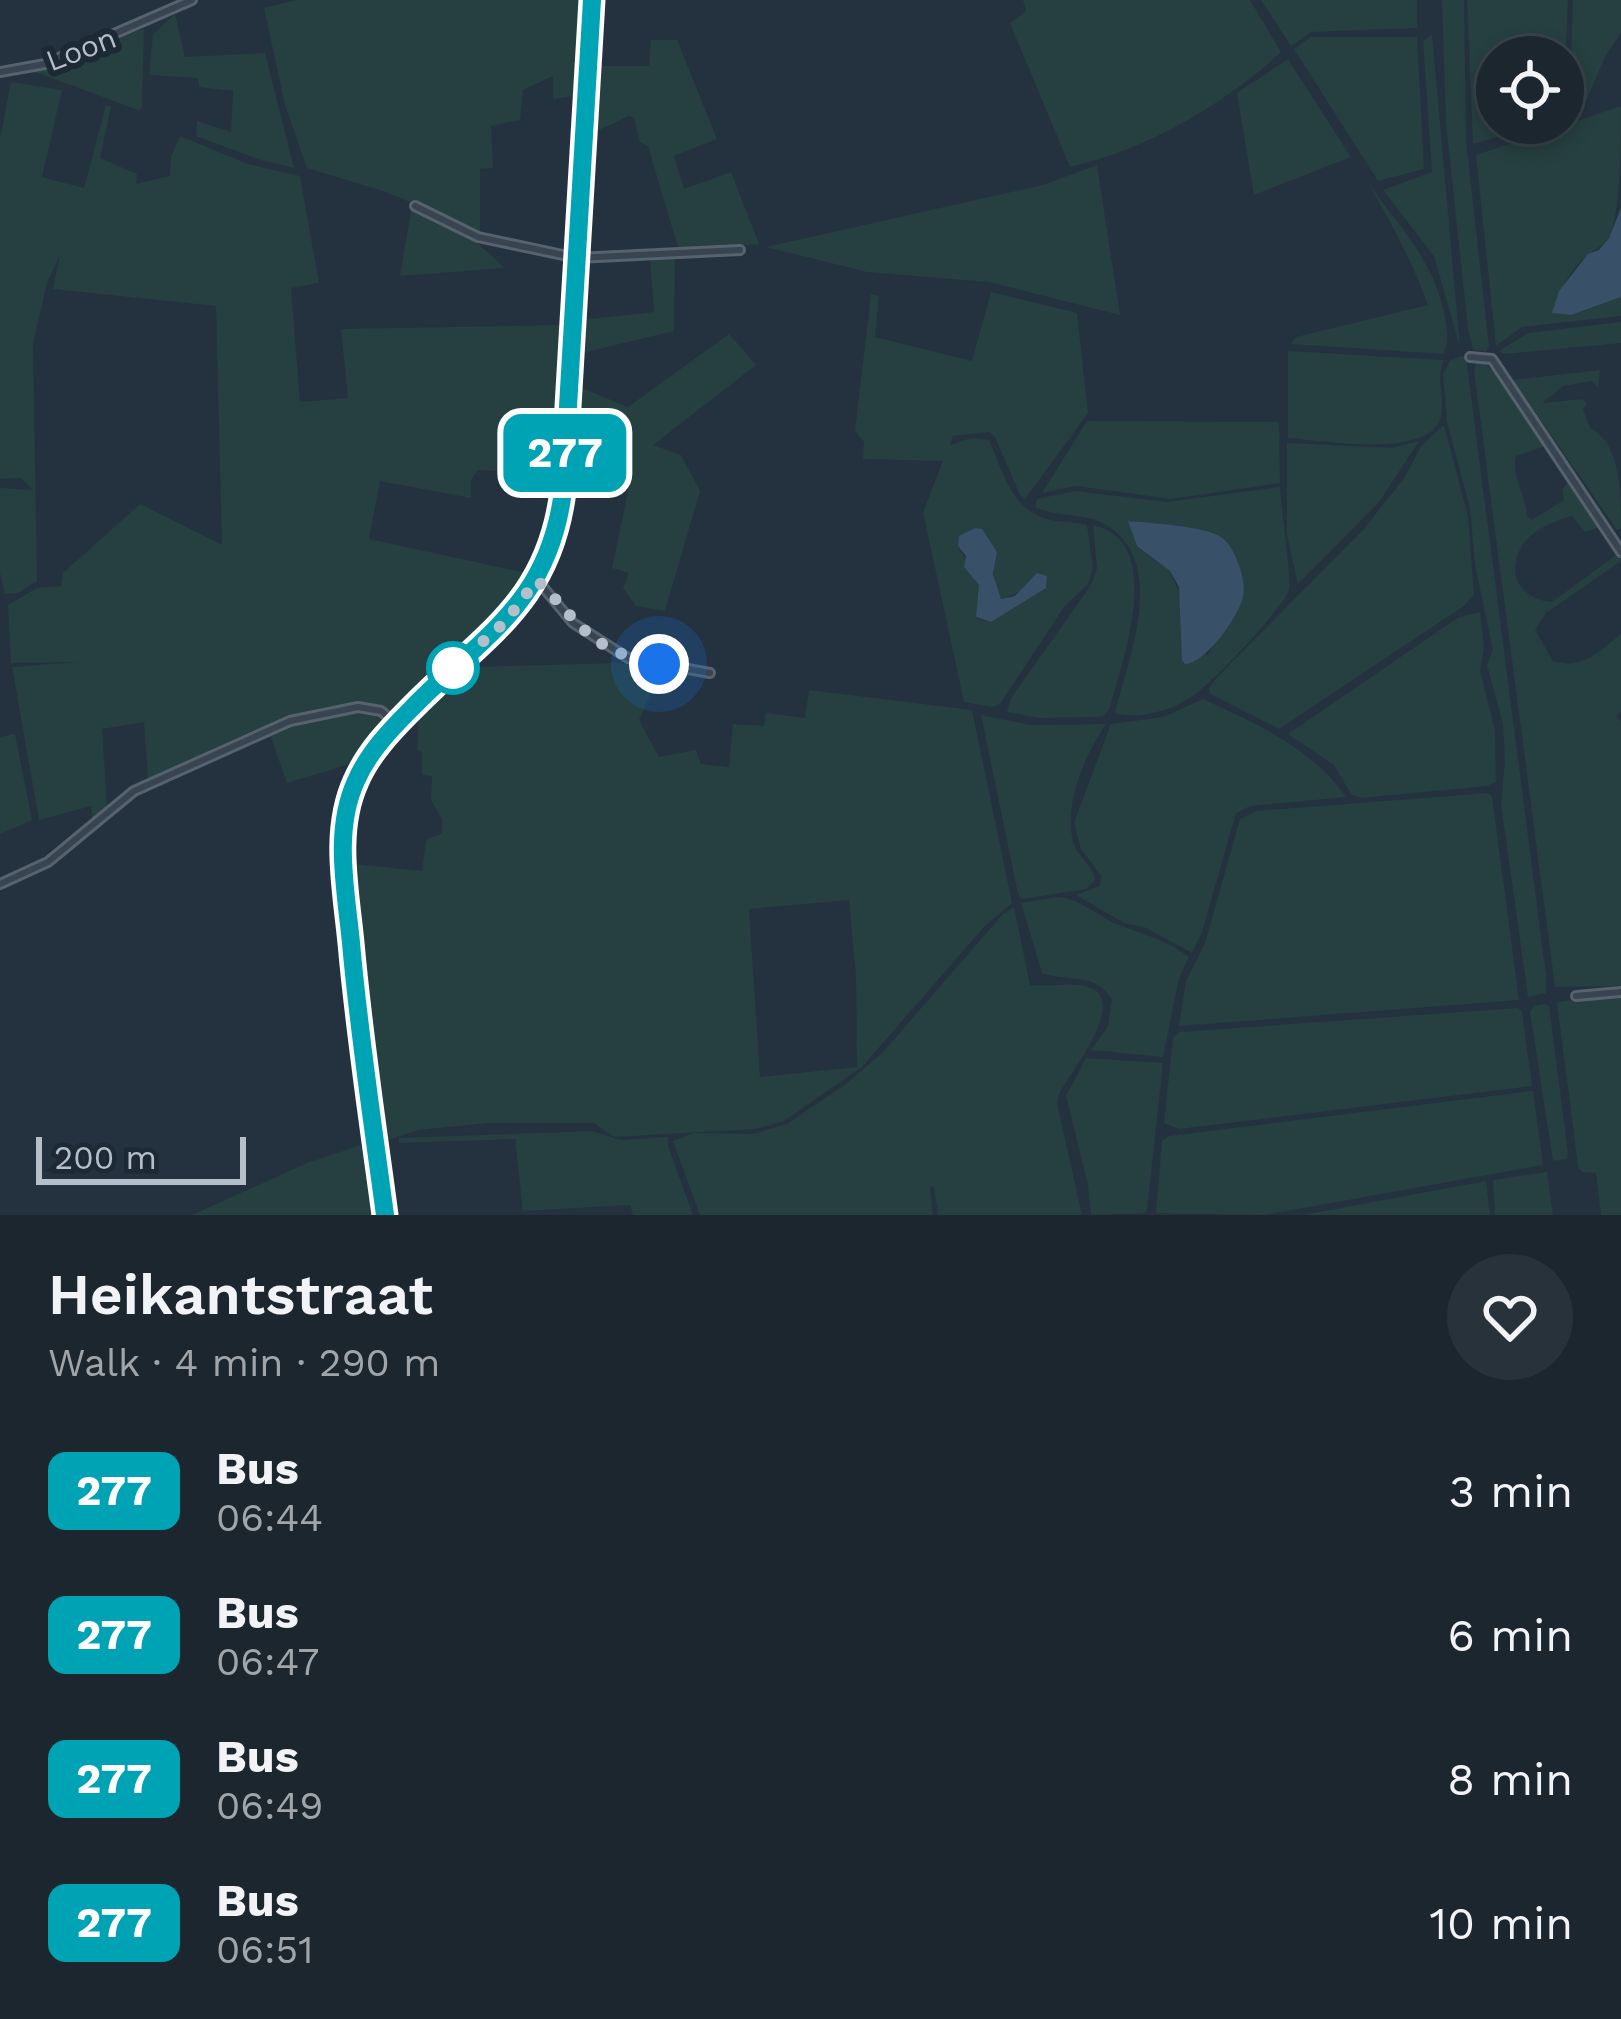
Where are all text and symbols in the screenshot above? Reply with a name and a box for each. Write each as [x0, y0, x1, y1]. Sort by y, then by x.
street label: Loon [41, 20, 121, 78]
map controls [1476, 36, 1584, 144]
button: locate [1476, 36, 1584, 144]
line badge: 277 [496, 414, 634, 492]
text: 277 [527, 428, 603, 477]
your location [629, 634, 689, 694]
unlabelled marker [428, 643, 478, 693]
scale bar [36, 1131, 246, 1184]
text: 200 m [54, 1138, 157, 1177]
button: heart [1447, 1254, 1573, 1380]
text: Heikantstraat [48, 1261, 433, 1328]
text: Walk · 4 min · 290 m [48, 1340, 440, 1385]
text: Bus [216, 1442, 299, 1495]
text: 3 min [1449, 1465, 1573, 1518]
text: 277 [76, 1466, 152, 1515]
text: 06:44 [216, 1495, 323, 1540]
text: Bus [216, 1586, 299, 1639]
text: 6 min [1448, 1609, 1573, 1662]
text: 277 [76, 1610, 152, 1659]
text: 06:47 [216, 1639, 319, 1684]
text: Bus [216, 1730, 299, 1783]
text: 8 min [1447, 1753, 1573, 1806]
text: 277 [76, 1754, 152, 1803]
text: 06:49 [216, 1783, 323, 1828]
text: Bus [216, 1874, 299, 1927]
text: 10 min [1429, 1897, 1573, 1950]
text: 277 [76, 1898, 152, 1947]
text: 06:51 [216, 1927, 313, 1972]

